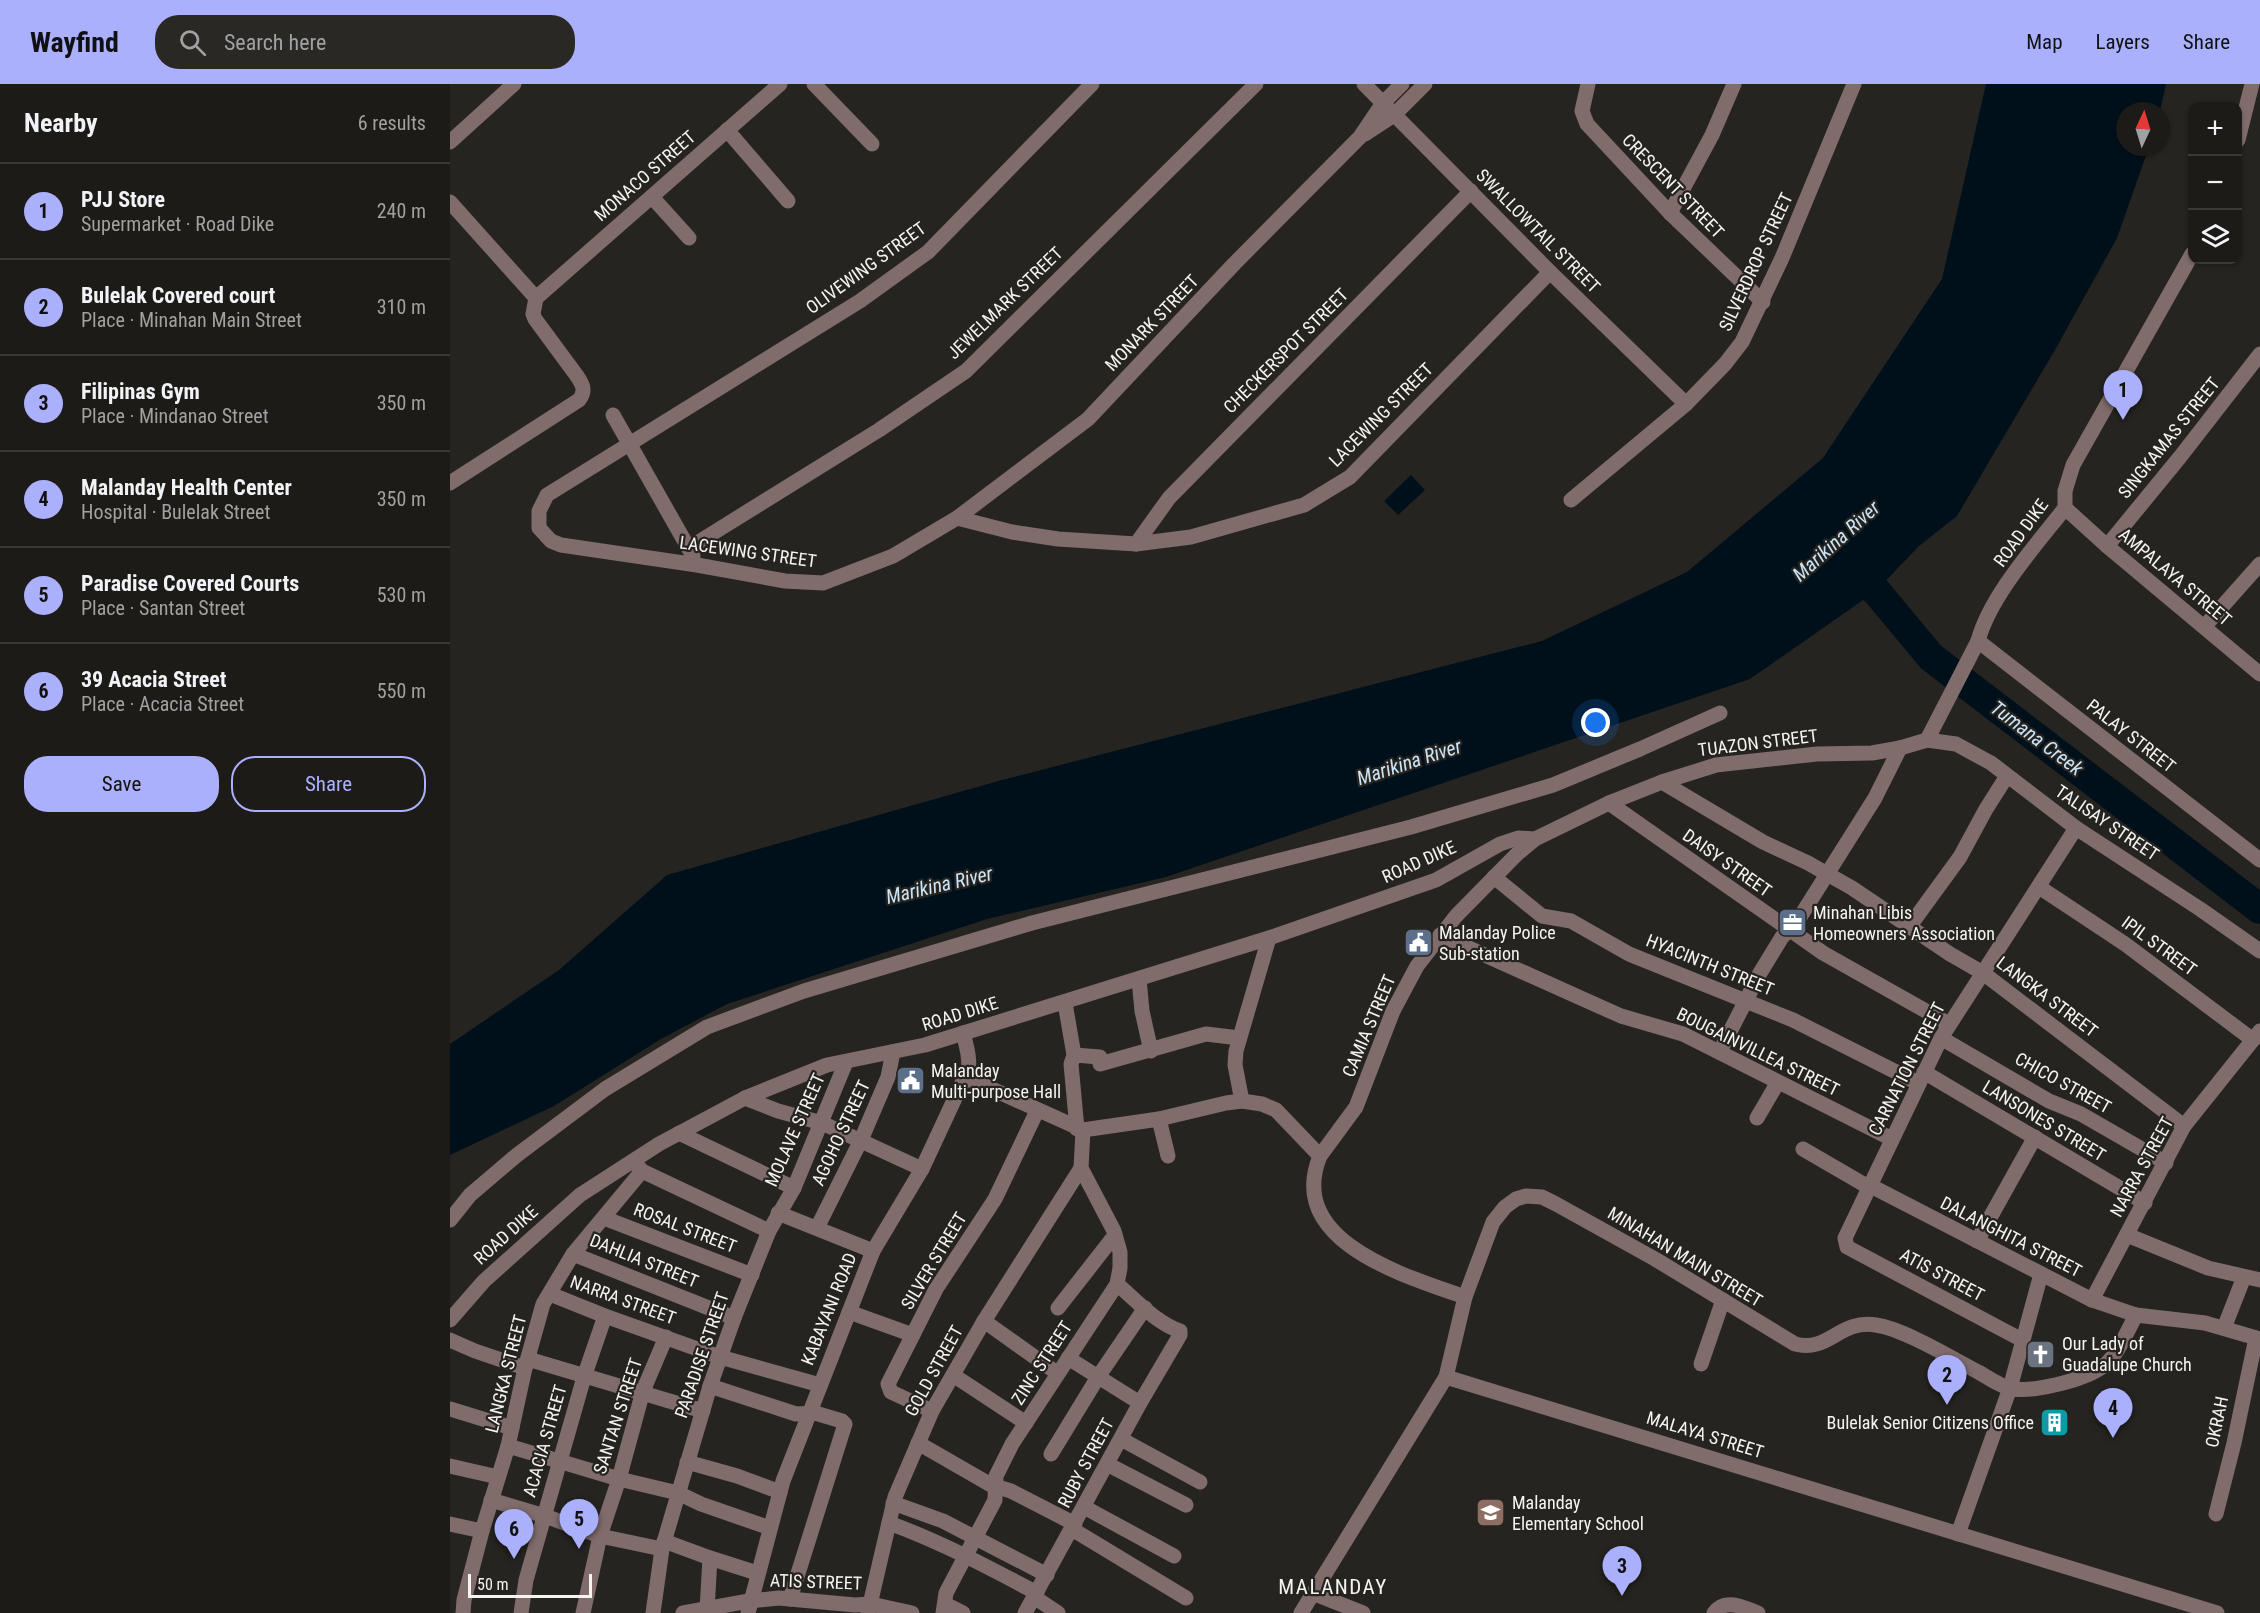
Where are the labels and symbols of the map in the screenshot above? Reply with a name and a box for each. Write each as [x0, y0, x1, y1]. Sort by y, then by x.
north arrow [2116, 102, 2170, 156]
street label: MONACO STREET [590, 126, 699, 225]
street label: CRESCENT STREET [1618, 129, 1728, 242]
street label: SWALLOWTAIL STREET [1472, 164, 1605, 297]
street label: SILVERDROP STREET [1714, 189, 1797, 334]
street label: OLIVEWING STREET [802, 217, 930, 318]
street label: JEWELMARK STREET [943, 242, 1067, 363]
street label: MONARK STREET [1101, 270, 1203, 375]
street label: CHECKERSPOT STREET [1219, 284, 1352, 417]
street label: LACEWING STREET [1324, 358, 1437, 471]
pin: 1 [2104, 370, 2142, 420]
street label: SINGKAMAS STREET [2114, 373, 2224, 502]
water label: Marikina River [1788, 495, 1885, 586]
street label: ROAD DIKE [1989, 495, 2052, 571]
street label: AMPALAYA STREET [2115, 524, 2236, 630]
street label: LACEWING STREET [678, 532, 818, 572]
street label: PALAY STREET [2083, 694, 2180, 777]
water label: Tumana Creek [1986, 696, 2089, 781]
your location [1581, 708, 1610, 737]
street label: TUAZON STREET [1697, 725, 1819, 760]
water label: Marikina River [1354, 733, 1465, 790]
street label: TALISAY STREET [2052, 780, 2163, 865]
street label: DAISY STREET [1679, 824, 1776, 901]
street label: ROAD DIKE [1379, 836, 1459, 887]
water label: Marikina River [883, 861, 996, 909]
place label: Minahan Libis Homeowners Association [1813, 902, 1995, 944]
office icon: Minahan Libis Homeowners Association [1776, 907, 1808, 939]
street label: IPIL STREET [2118, 911, 2201, 980]
place label: Malanday Police Sub-station [1439, 922, 1556, 964]
public building icon: Malanday Police Sub-station [1402, 927, 1434, 959]
street label: HYACINTH STREET [1643, 929, 1777, 1000]
street label: LANGKA STREET [1993, 952, 2102, 1041]
street label: CAMIA STREET [1338, 972, 1400, 1080]
street label: ROAD DIKE [919, 992, 1001, 1035]
street label: CARNATION STREET [1864, 999, 1949, 1139]
street label: BOUGAINVILLEA STREET [1673, 1003, 1843, 1100]
street label: CHICO STREET [2011, 1048, 2115, 1118]
place label: Malanday Multi-purpose Hall [931, 1060, 1061, 1102]
public building icon: Malanday Multi-purpose Hall [894, 1065, 926, 1097]
street label: MOLAVE STREET [760, 1070, 829, 1190]
street label: LANSONES STREET [1979, 1076, 2110, 1166]
street label: AGOHO STREET [807, 1077, 874, 1189]
street label: NARRA STREET [2105, 1113, 2178, 1220]
street label: DALANGHITA STREET [1937, 1192, 2085, 1281]
street label: ROSAL STREET [631, 1198, 740, 1257]
street label: ROAD DIKE [469, 1201, 542, 1269]
street label: MINAHAN MAIN STREET [1604, 1202, 1766, 1311]
street label: SILVER STREET [896, 1208, 971, 1313]
street label: DAHLIA STREET [587, 1229, 701, 1292]
street label: ATIS STREET [1897, 1244, 1988, 1305]
street label: KABAYANI ROAD [796, 1250, 861, 1368]
street label: NARRA STREET [567, 1271, 679, 1328]
street label: PARADISE STREET [670, 1289, 733, 1421]
street label: LANGKA STREET [481, 1313, 530, 1435]
street label: ZINC STREET [1007, 1317, 1076, 1408]
street label: GOLD STREET [900, 1322, 967, 1420]
place label: Our Lady of Guadalupe Church [2062, 1333, 2192, 1375]
church icon: Our Lady of Guadalupe Church [2025, 1338, 2057, 1370]
street label: SANTAN STREET [589, 1355, 646, 1476]
pin: 2 [1928, 1356, 1966, 1405]
street label: ACACIA STREET [518, 1382, 571, 1499]
pin: 4 [2094, 1388, 2132, 1438]
street label: OKRAH [2201, 1394, 2232, 1449]
street label: MALAYA STREET [1644, 1407, 1766, 1462]
building icon: Bulelak Senior Citizens Office [2039, 1407, 2071, 1439]
place label: Bulelak Senior Citizens Office [1827, 1412, 2034, 1433]
street label: RUBY STREET [1053, 1414, 1118, 1511]
place label: Malanday Elementary School [1512, 1492, 1644, 1534]
school or university icon: Malanday Elementary School [1475, 1497, 1507, 1529]
pin: 5 [560, 1500, 598, 1549]
pin: 6 [494, 1510, 534, 1559]
pin: 3 [1602, 1546, 1642, 1596]
street label: ATIS STREET [770, 1569, 862, 1594]
scale bar [468, 1571, 592, 1598]
district label: MALANDAY [1278, 1575, 1388, 1599]

